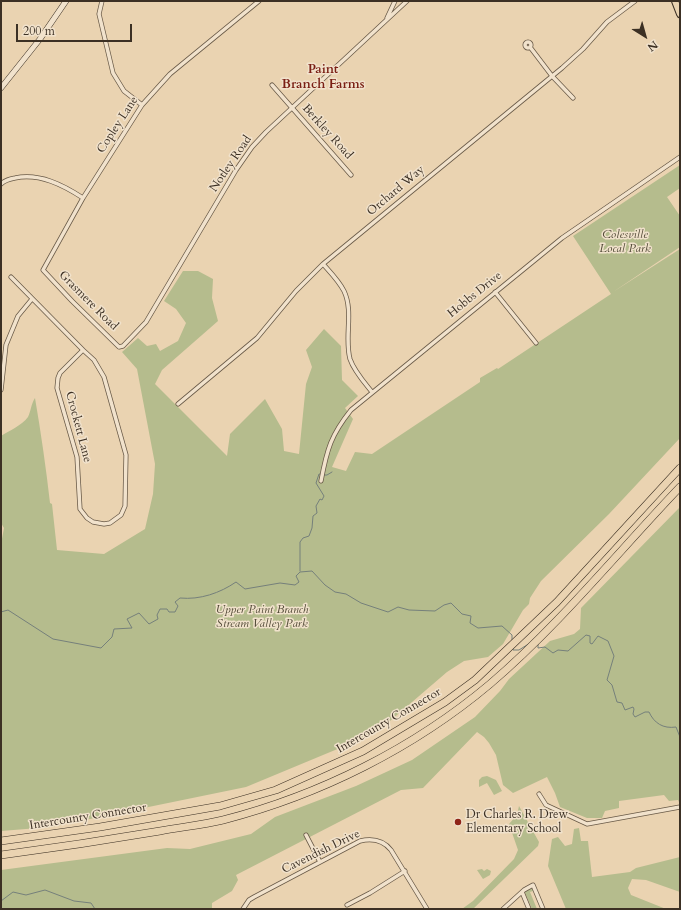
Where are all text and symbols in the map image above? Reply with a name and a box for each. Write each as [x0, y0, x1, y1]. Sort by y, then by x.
scale bar [18, 16, 134, 42]
north arrow [625, 16, 665, 56]
text: 200 m [23, 23, 55, 39]
text: N [644, 37, 661, 55]
district label: Paint Branch Farms [281, 62, 365, 93]
street label: Copley Lane [94, 94, 142, 156]
street label: Berkley Road [299, 102, 355, 162]
street label: Notley Road [207, 133, 255, 195]
street label: Orchard Way [364, 163, 428, 219]
park label: Colesville Local Park [599, 228, 651, 256]
street label: Grasmere Road [55, 268, 121, 334]
street label: Hobbs Drive [445, 269, 505, 321]
street label: Crockett Lane [62, 390, 94, 464]
park label: Upper Paint Branch Stream Valley Park [215, 603, 309, 631]
street label: Intercounty Connector [334, 685, 444, 757]
street label: Intercounty Connector [29, 801, 147, 833]
place label: Dr Charles R. Drew Elementary School [466, 808, 568, 836]
marker: Dr Charles R. Drew Elementary School [453, 817, 463, 827]
street label: Cavendish Drive [280, 827, 362, 877]

